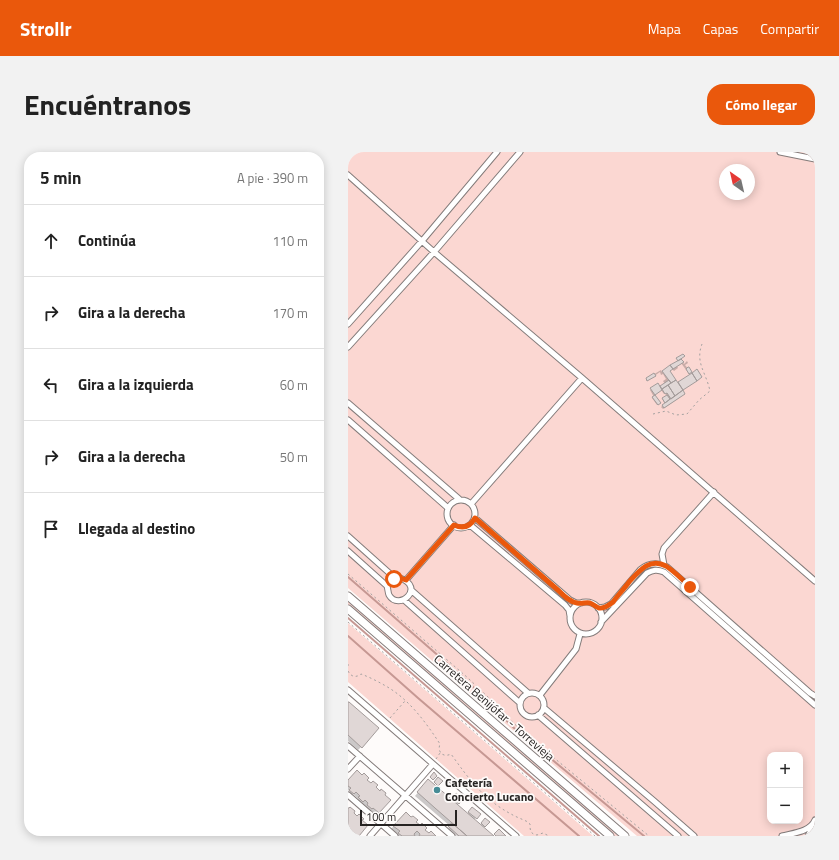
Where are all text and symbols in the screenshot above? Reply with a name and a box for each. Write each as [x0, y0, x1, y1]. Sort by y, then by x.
text: Strollr [20, 14, 72, 43]
text: Mapa [648, 18, 681, 39]
text: Capas [703, 18, 738, 39]
text: Compartir [760, 18, 819, 39]
text: Encuéntranos [24, 83, 191, 126]
button: Cómo llegar [707, 84, 815, 125]
north arrow [719, 164, 755, 200]
text: 5 min [40, 165, 81, 191]
text: A pie · 390 m [237, 168, 308, 188]
text: Continúa [78, 229, 136, 252]
icon: ahead [40, 230, 62, 252]
text: 110 m [272, 231, 308, 251]
text: Gira a la derecha [78, 301, 185, 324]
icon: right [40, 302, 62, 324]
text: 170 m [272, 303, 308, 323]
text: Gira a la izquierda [78, 373, 194, 396]
icon: left [40, 374, 62, 396]
text: 60 m [280, 375, 308, 395]
text: Gira a la derecha [78, 445, 185, 468]
icon: right [40, 446, 62, 468]
text: 50 m [280, 447, 308, 467]
text: Llegada al destino [78, 517, 195, 540]
icon: arrive [40, 518, 62, 540]
route start [385, 570, 403, 588]
route end [681, 578, 699, 596]
street label: Carretera Benijófar - Torrevieja [430, 650, 559, 766]
map controls [767, 752, 803, 824]
button: + [767, 752, 803, 788]
place label: Cafetería Concierto Lucano [445, 773, 534, 806]
marker: Cafetería Concierto Lucano [432, 785, 442, 795]
button: − [767, 788, 803, 824]
scale bar [360, 808, 457, 827]
text: 100 m [366, 809, 396, 825]

